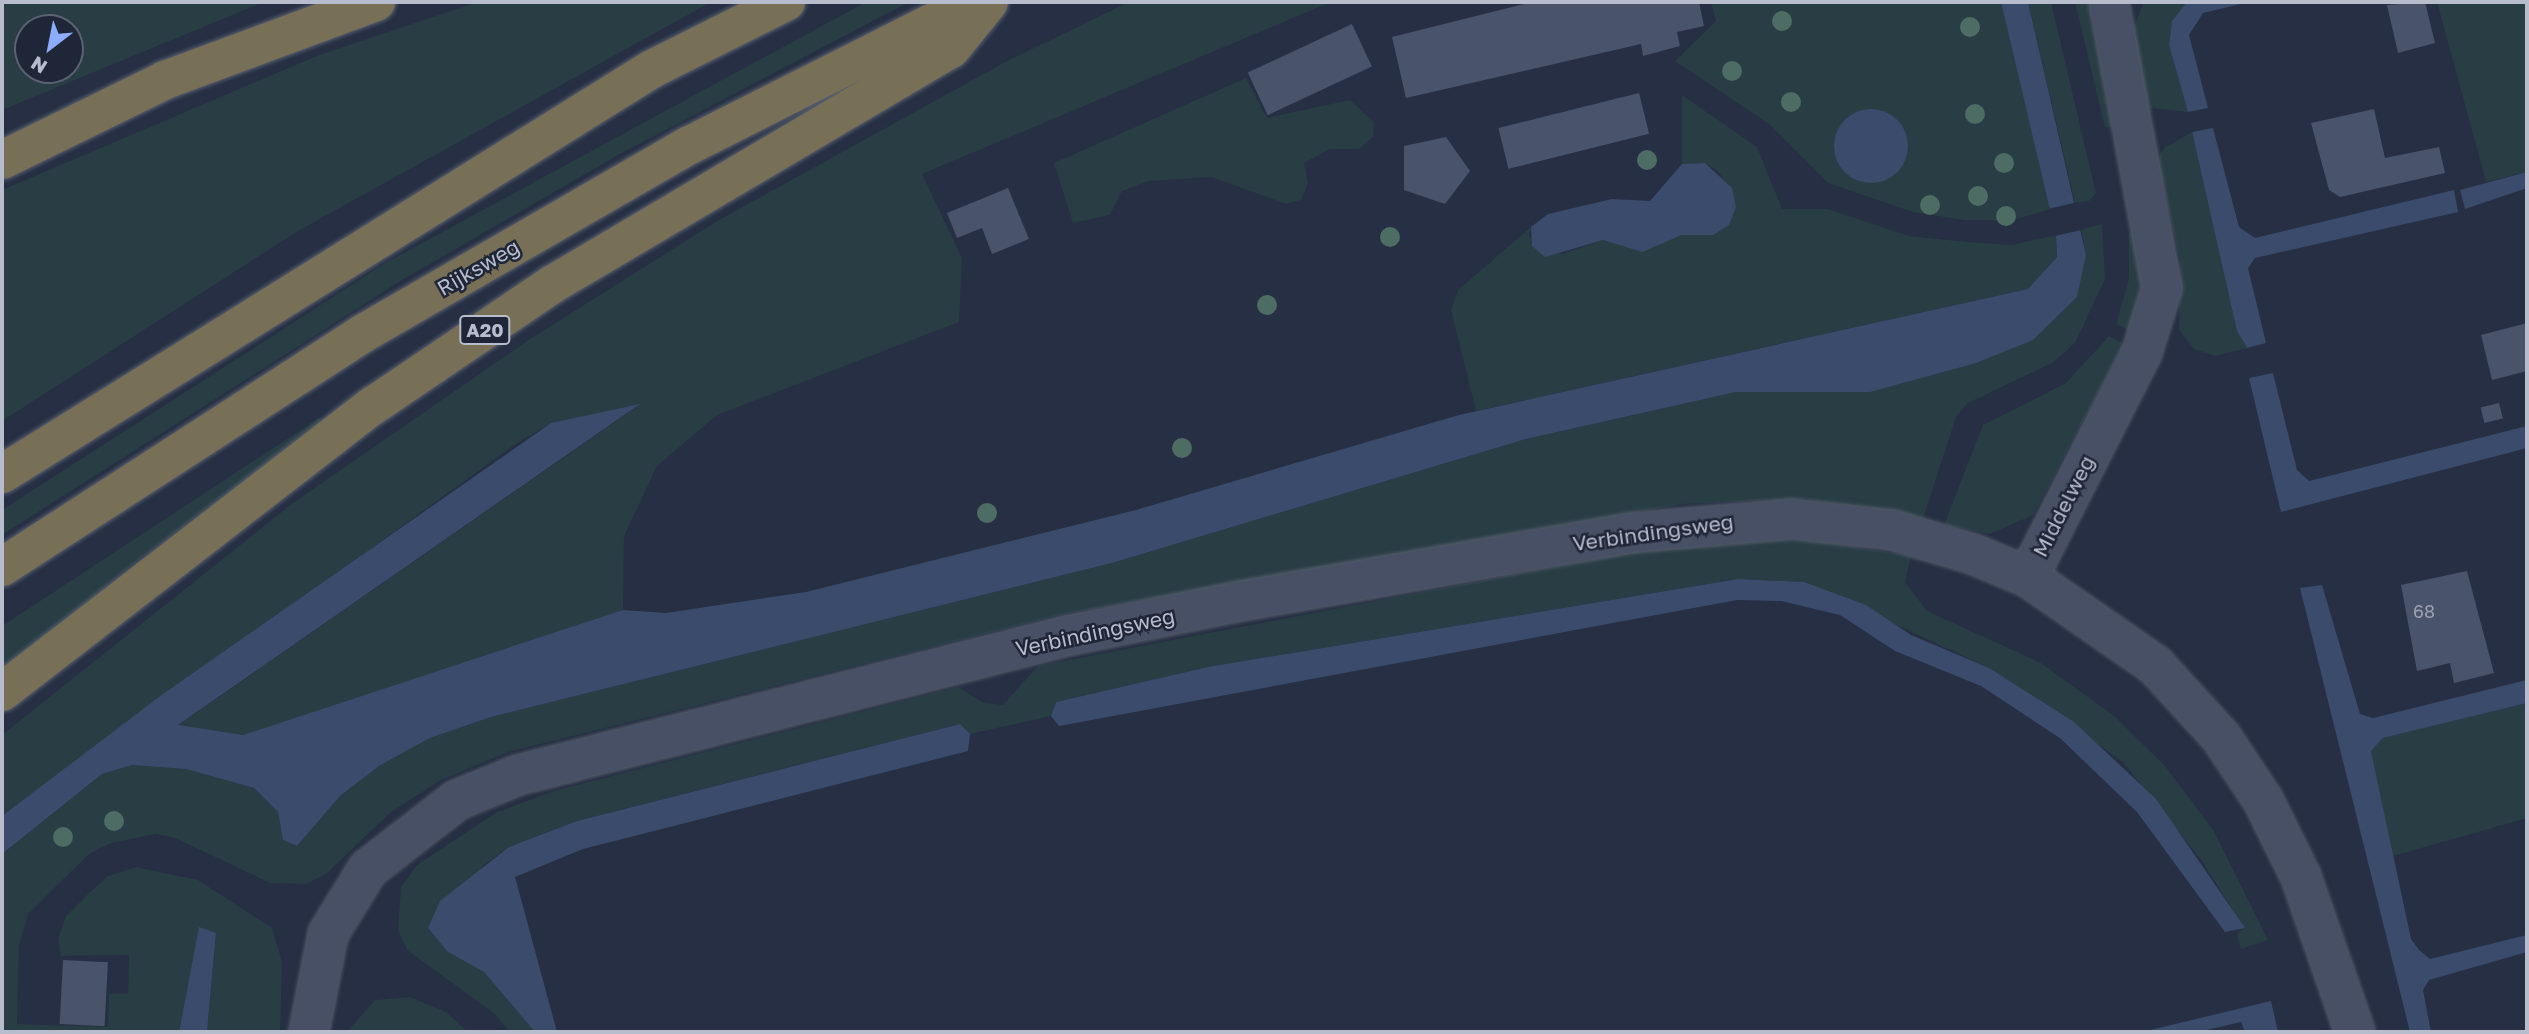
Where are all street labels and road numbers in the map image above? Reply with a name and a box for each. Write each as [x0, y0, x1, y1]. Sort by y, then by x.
street label: Rijksweg [433, 233, 523, 301]
road number: A20 [459, 314, 511, 346]
street label: Middelweg [2027, 451, 2099, 561]
street label: Verbindingsweg [1571, 508, 1735, 556]
street label: Verbindingsweg [1013, 603, 1177, 661]

